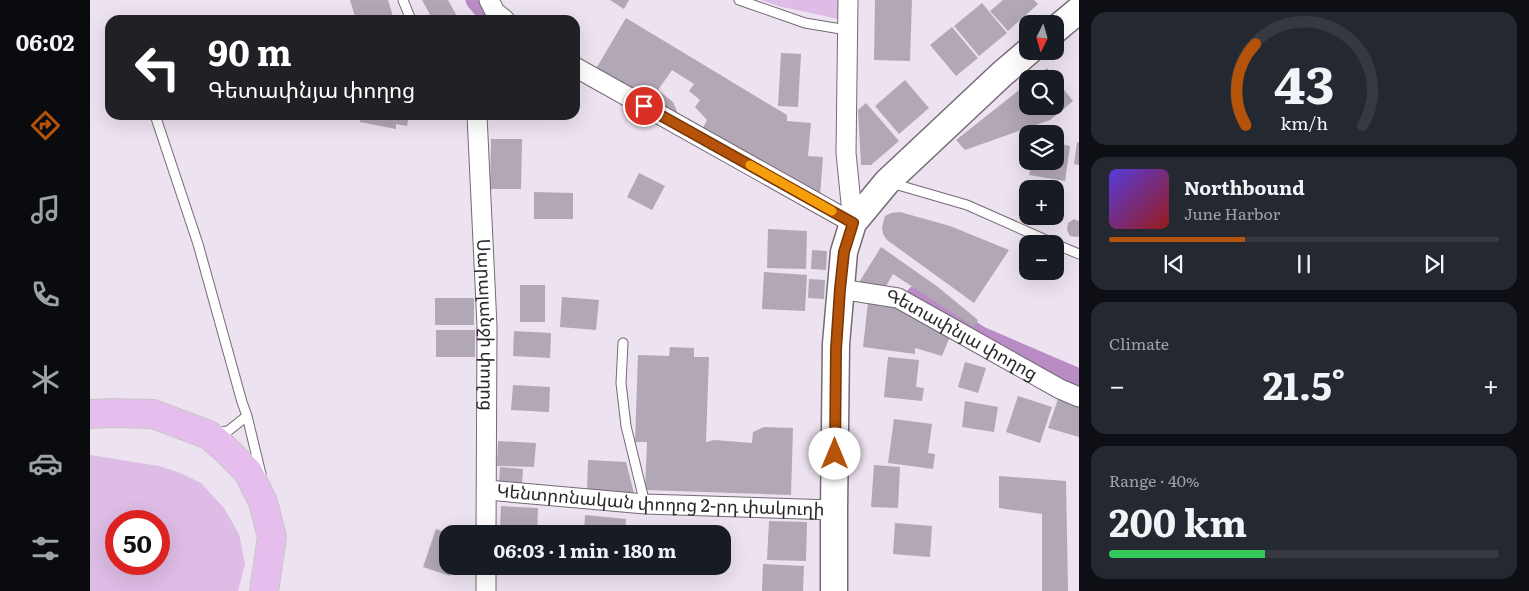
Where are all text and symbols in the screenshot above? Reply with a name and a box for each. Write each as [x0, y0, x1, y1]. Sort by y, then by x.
north arrow [1019, 15, 1064, 60]
map controls [1019, 15, 1064, 280]
text: 06:02 [16, 25, 74, 58]
text: 90 m [208, 25, 292, 77]
icon: left [125, 35, 190, 100]
text: 43 [1274, 43, 1334, 120]
button: search [1019, 70, 1064, 115]
text: Գետափնյա փողոց [208, 72, 415, 105]
pin [623, 85, 665, 127]
icon: arrive [630, 92, 658, 120]
icon: directions [28, 108, 63, 143]
text: km/h [1280, 109, 1328, 136]
button: layers [1019, 125, 1064, 170]
text: Northbound [1184, 173, 1305, 201]
button: + [1019, 180, 1064, 225]
icon: music [28, 192, 63, 227]
text: June Harbor [1184, 201, 1280, 225]
button: − [1019, 235, 1064, 280]
street label: Սարալանջի փողոց [471, 238, 502, 411]
icon: previous [1160, 250, 1188, 278]
icon: pause [1290, 250, 1318, 278]
icon: next [1420, 250, 1448, 278]
icon: phone [28, 277, 63, 312]
street label: Գետափնյա փողոց [885, 281, 1043, 386]
text: Climate [1109, 331, 1169, 355]
text: 21.5° [1263, 355, 1345, 412]
icon: climate [28, 362, 63, 397]
text: − [1109, 363, 1125, 405]
text: + [1483, 363, 1499, 405]
position arrow [808, 427, 860, 479]
icon: car [28, 446, 63, 481]
text: Range · 40% [1109, 468, 1200, 492]
street label: Կենտրոնական փողոց 2-րդ փակուղի [496, 476, 825, 522]
text: 200 km [1109, 492, 1247, 549]
speed limit sign: 50 [105, 510, 170, 575]
icon: filters [28, 531, 63, 566]
text: 06:03 · 1 min · 180 m [494, 536, 676, 564]

